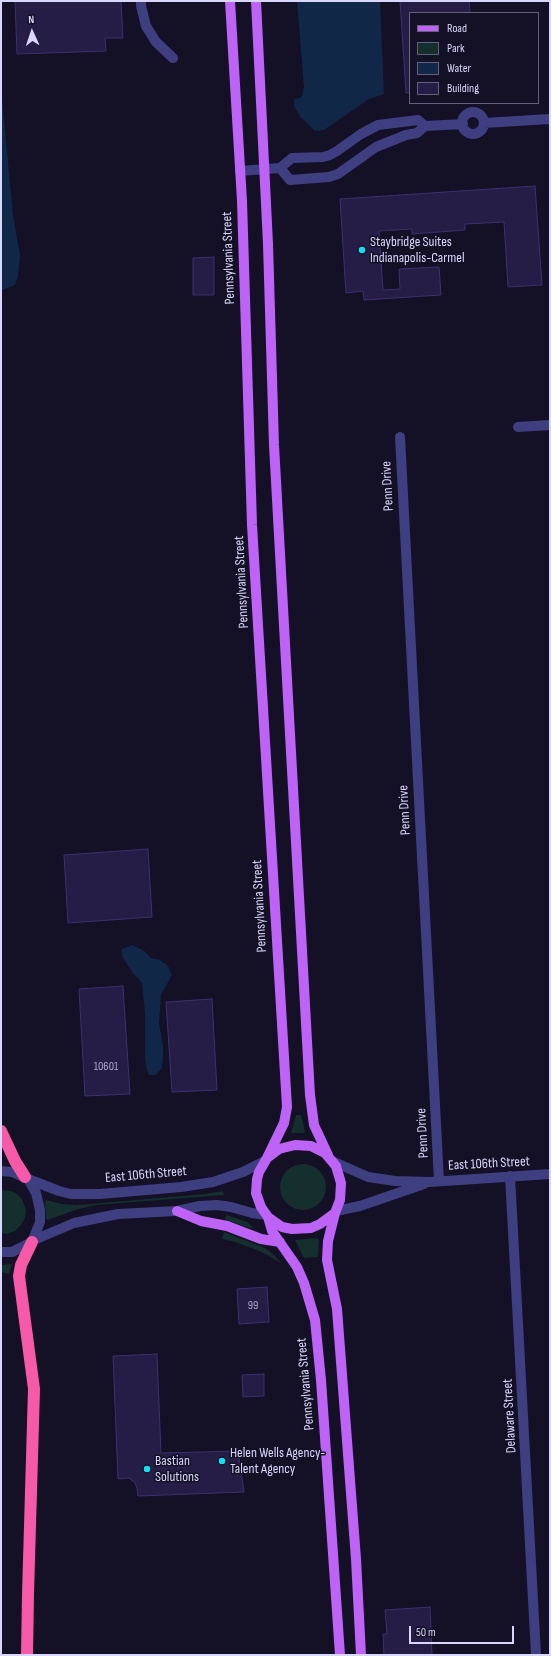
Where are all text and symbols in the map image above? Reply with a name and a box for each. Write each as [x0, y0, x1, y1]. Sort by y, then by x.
north arrow [12, 12, 52, 52]
legend [409, 12, 539, 104]
text: N [28, 13, 35, 26]
text: Road [447, 21, 467, 36]
text: Park [447, 41, 465, 56]
text: Water [447, 61, 471, 76]
text: Building [447, 81, 479, 96]
street label: Pennsylvania Street [219, 211, 239, 305]
place label: Staybridge Suites Indianapolis-Carmel [370, 234, 464, 266]
marker: Staybridge Suites Indianapolis-Carmel [357, 245, 367, 255]
street label: Penn Drive [378, 460, 398, 512]
street label: Pennsylvania Street [231, 535, 253, 629]
street label: Penn Drive [395, 784, 415, 836]
street label: Pennsylvania Street [249, 859, 271, 953]
house number: 10601 [94, 1060, 118, 1074]
street label: Penn Drive [413, 1107, 433, 1159]
street label: East 106th Street [448, 1153, 530, 1175]
street label: East 106th Street [105, 1163, 187, 1187]
house number: 99 [248, 1299, 258, 1313]
street label: Pennsylvania Street [294, 1337, 318, 1431]
street label: Delaware Street [500, 1378, 520, 1454]
place label: Helen Wells Agency- Talent Agency [230, 1445, 325, 1478]
place label: Bastian Solutions [155, 1453, 199, 1486]
marker: Helen Wells Agency- Talent Agency [217, 1456, 227, 1466]
marker: Bastian Solutions [142, 1464, 152, 1474]
scale bar [411, 1618, 516, 1644]
text: 50 m [416, 1625, 436, 1640]

